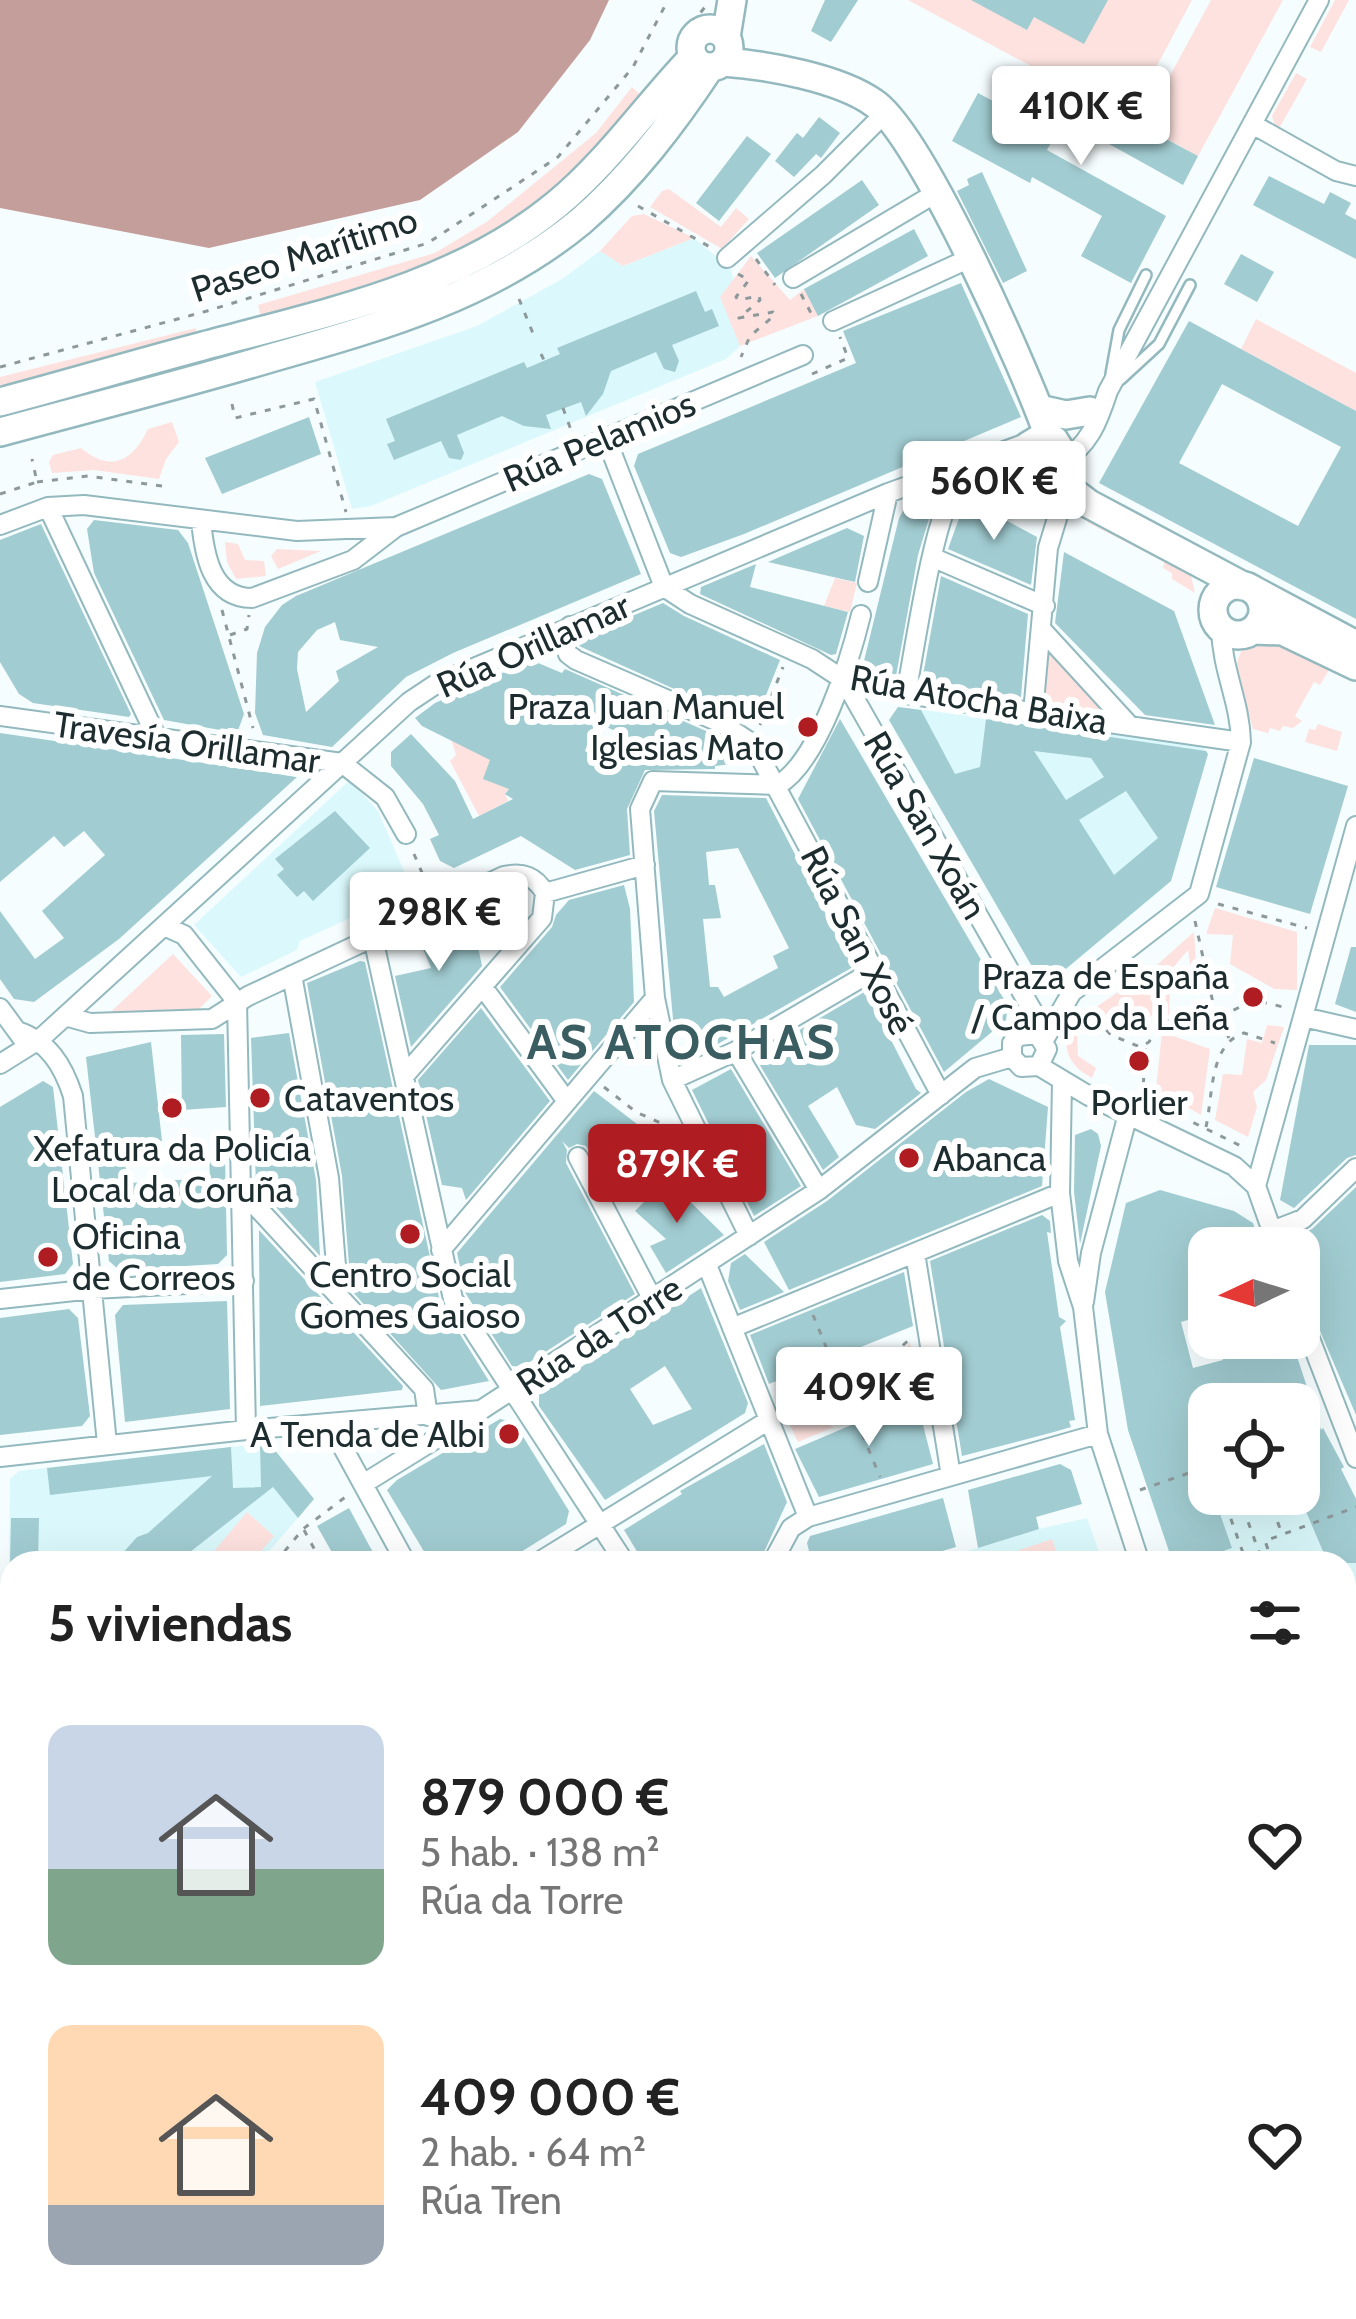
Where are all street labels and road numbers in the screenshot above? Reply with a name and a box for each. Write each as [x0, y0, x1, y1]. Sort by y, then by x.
street label: Paseo Marítimo [185, 197, 423, 311]
street label: Rúa Pelamios [497, 381, 701, 501]
street label: Rúa Orillamar [430, 583, 637, 707]
street label: Rúa Atocha Baixa [847, 655, 1111, 743]
street label: Travesía Orillamar [51, 702, 324, 783]
street label: Rúa San Xoán [855, 723, 997, 927]
street label: Rúa San Xosé [792, 839, 924, 1041]
street label: Rúa da Torre [508, 1265, 690, 1405]

